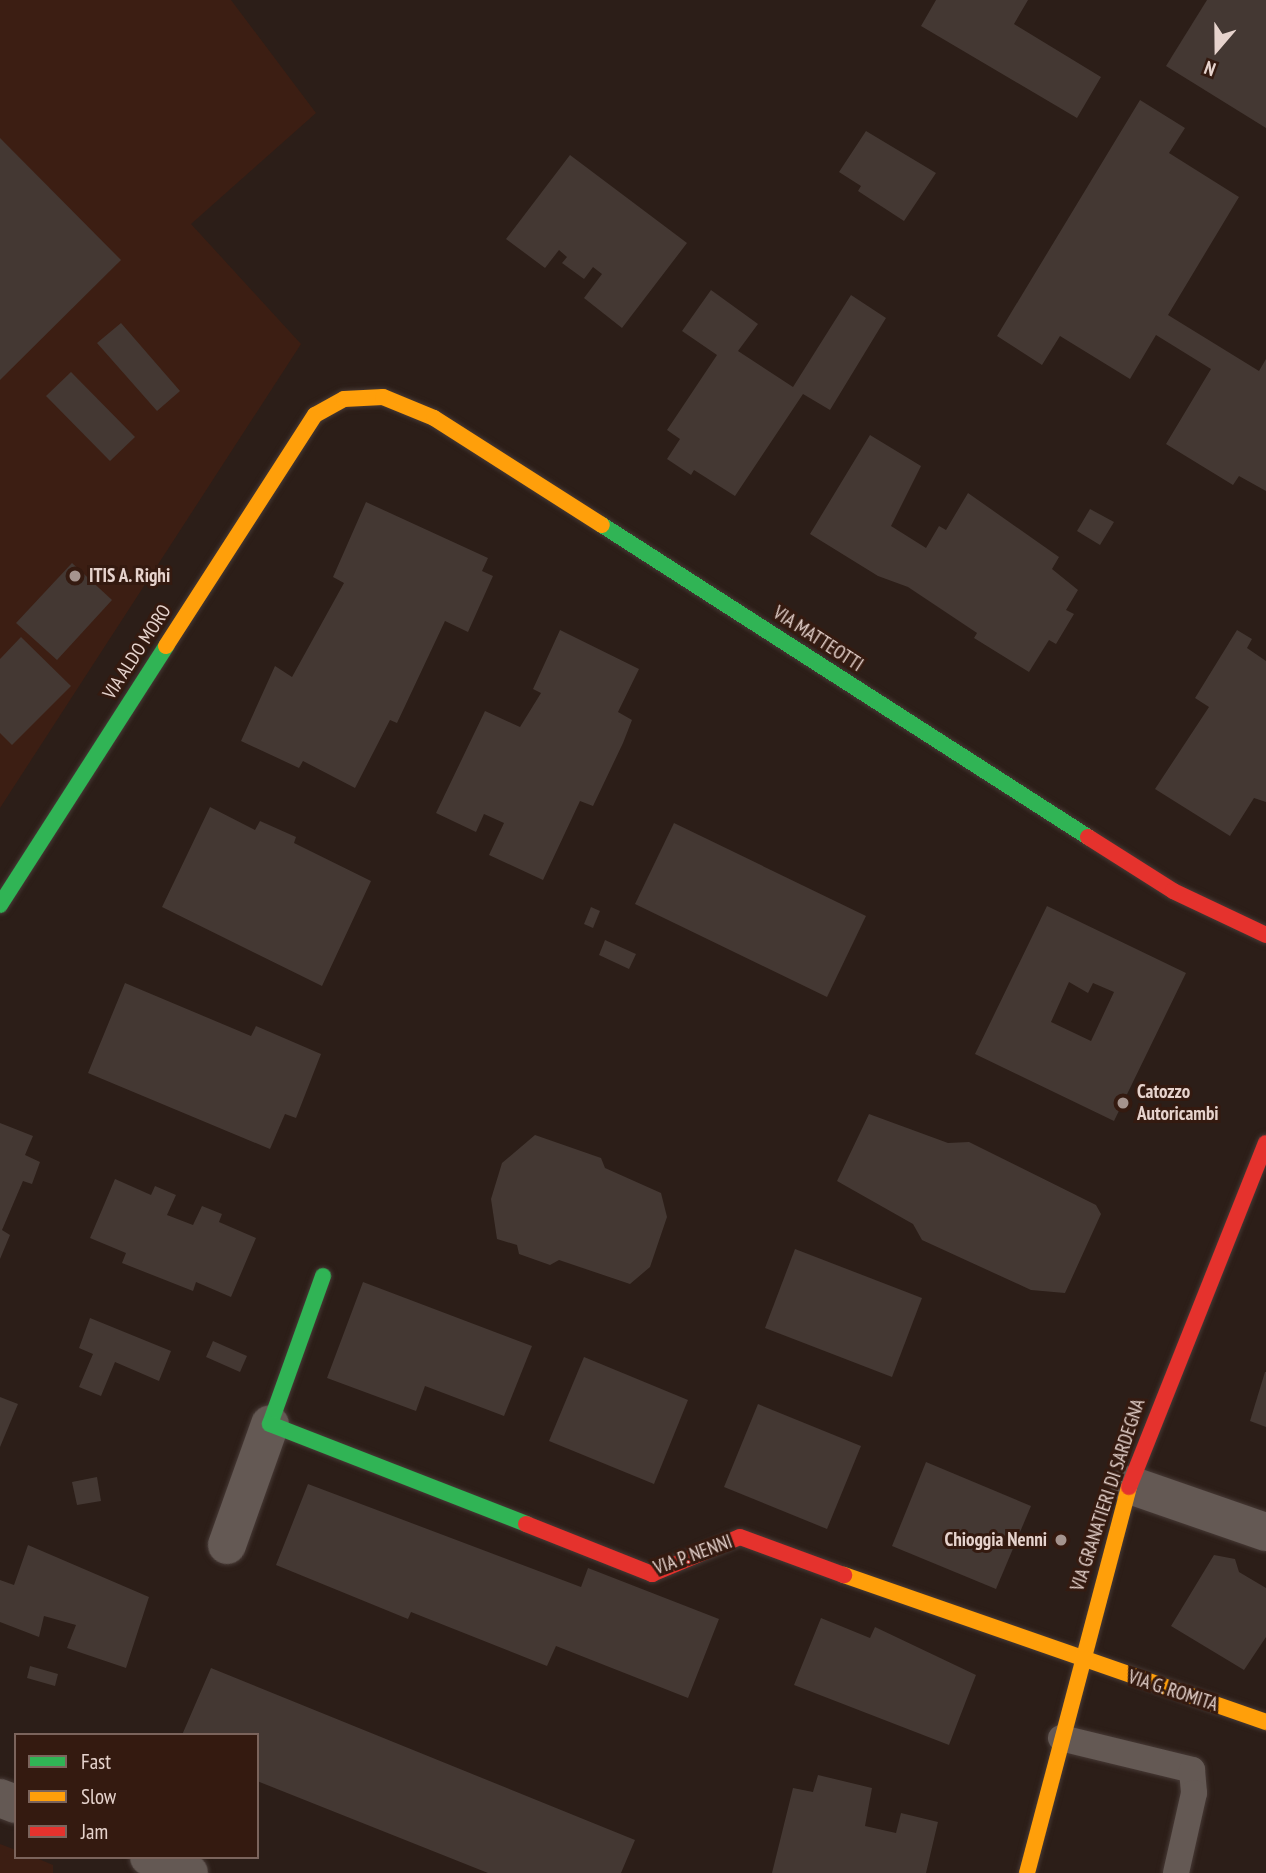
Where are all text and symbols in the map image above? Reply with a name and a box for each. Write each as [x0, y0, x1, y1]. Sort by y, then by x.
north arrow [1182, 14, 1252, 84]
text: N [1201, 56, 1219, 82]
place label: ITIS A. Righi [89, 565, 172, 587]
marker: ITIS A. Righi [67, 568, 83, 584]
street label: VIA ALDO MORO [98, 600, 176, 704]
street label: VIA MATTEOTTI [768, 601, 868, 677]
place label: Catozzo Autoricambi [1137, 1081, 1219, 1125]
marker: Catozzo Autoricambi [1115, 1095, 1131, 1111]
street label: VIA GRANATIERI DI SARDEGNA [1066, 1396, 1150, 1594]
place label: Chioggia Nenni [944, 1529, 1047, 1551]
street label: VIA P. NENNI [650, 1530, 736, 1580]
marker: Chioggia Nenni [1053, 1532, 1069, 1548]
street label: VIA G. ROMITA [1124, 1665, 1222, 1717]
legend [14, 1733, 259, 1859]
text: Fast [81, 1748, 111, 1775]
text: Slow [81, 1783, 116, 1810]
text: Jam [81, 1818, 108, 1845]

